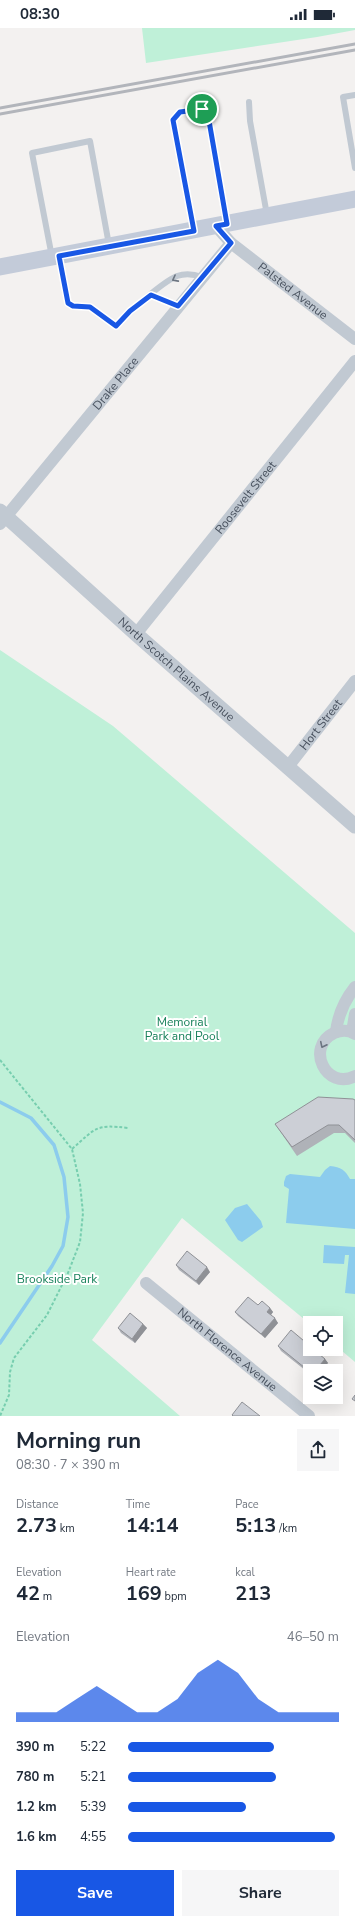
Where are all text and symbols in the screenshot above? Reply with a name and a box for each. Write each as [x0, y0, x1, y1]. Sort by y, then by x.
text: 08:30 [20, 4, 60, 24]
pin [185, 92, 219, 126]
icon: arrive [191, 98, 213, 120]
street label: Palsted Avenue [255, 259, 331, 323]
one-way arrow [172, 274, 179, 282]
street label: Drake Place [89, 354, 142, 413]
street label: Roosevelt Street [211, 457, 280, 537]
street label: North Scotch Plains Avenue [115, 614, 238, 725]
street label: Hort Street [296, 695, 346, 753]
park label: Memorial Park and Pool [145, 1014, 220, 1044]
one-way arrow [320, 1041, 328, 1048]
park label: Brookside Park [17, 1271, 98, 1287]
street label: North Florence Avenue [174, 1304, 281, 1395]
map controls [303, 1316, 343, 1404]
button: locate [303, 1316, 343, 1356]
button: layers [303, 1364, 343, 1404]
text: Morning run [16, 1426, 141, 1456]
button: share [297, 1429, 339, 1471]
text: 08:30 · 7 × 390 m [16, 1456, 120, 1474]
text: Distance [16, 1497, 59, 1512]
text: Time [126, 1497, 150, 1512]
text: Pace [235, 1497, 259, 1512]
text: 2.73 [16, 1512, 57, 1539]
text: 14:14 [126, 1512, 179, 1539]
text: 5:13 [235, 1512, 276, 1539]
text: km [57, 1521, 75, 1536]
text: /km [276, 1521, 297, 1536]
text: Elevation [16, 1565, 62, 1580]
text: Heart rate [126, 1565, 176, 1580]
text: kcal [235, 1565, 255, 1580]
text: 42 [16, 1580, 40, 1607]
text: 169 [126, 1580, 162, 1607]
text: 213 [235, 1580, 271, 1607]
text: m [40, 1589, 52, 1604]
text: bpm [162, 1589, 187, 1604]
text: Elevation [16, 1628, 70, 1646]
text: 46–50 m [287, 1628, 339, 1646]
text: 390 m [16, 1738, 54, 1756]
text: 5:22 [80, 1738, 106, 1756]
text: 780 m [16, 1768, 54, 1786]
text: 5:21 [80, 1768, 106, 1786]
text: 1.2 km [16, 1798, 57, 1816]
text: 5:39 [80, 1798, 106, 1816]
text: 1.6 km [16, 1828, 57, 1846]
text: 4:55 [80, 1828, 106, 1846]
button: Save [16, 1870, 174, 1916]
button: Share [182, 1870, 339, 1916]

